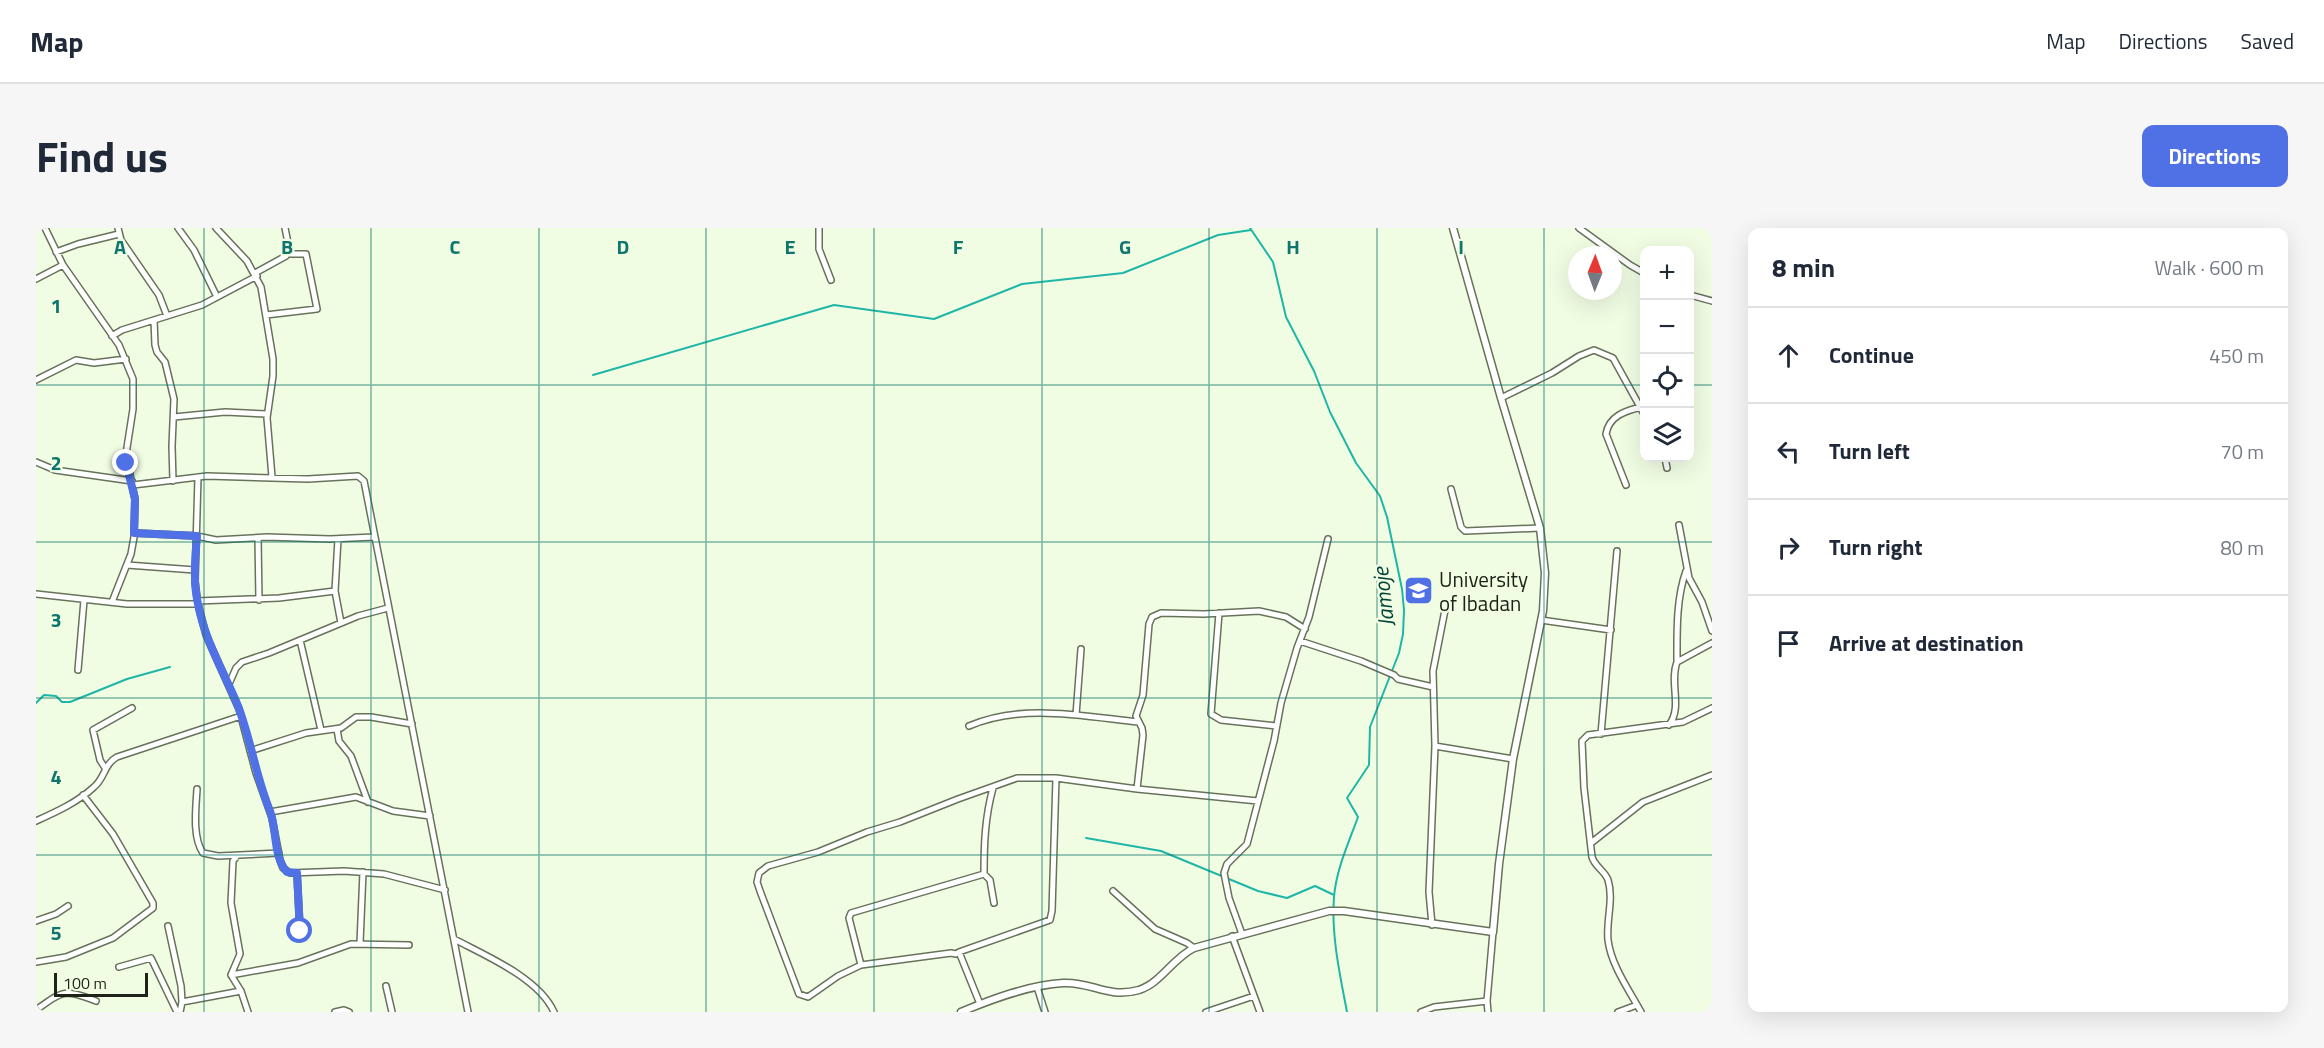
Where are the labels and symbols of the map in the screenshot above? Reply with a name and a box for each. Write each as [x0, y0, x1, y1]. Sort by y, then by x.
text: A [114, 231, 126, 262]
text: B [281, 231, 293, 262]
text: C [450, 231, 461, 262]
text: D [617, 231, 629, 262]
text: E [784, 231, 796, 262]
text: F [953, 231, 964, 262]
text: G [1119, 231, 1131, 262]
text: H [1286, 231, 1300, 262]
text: I [1458, 231, 1464, 262]
north arrow [1568, 246, 1622, 300]
text: 1 [50, 290, 62, 321]
text: 2 [50, 447, 62, 478]
route end [112, 449, 138, 475]
place label: University of Ibadan [1439, 563, 1528, 619]
water label: Jamoje [1363, 564, 1403, 628]
school or university icon: University of Ibadan [1402, 575, 1434, 607]
text: 3 [50, 604, 62, 635]
text: 4 [50, 761, 62, 792]
text: 5 [50, 917, 62, 948]
route start [286, 917, 312, 943]
scale bar [54, 970, 148, 998]

